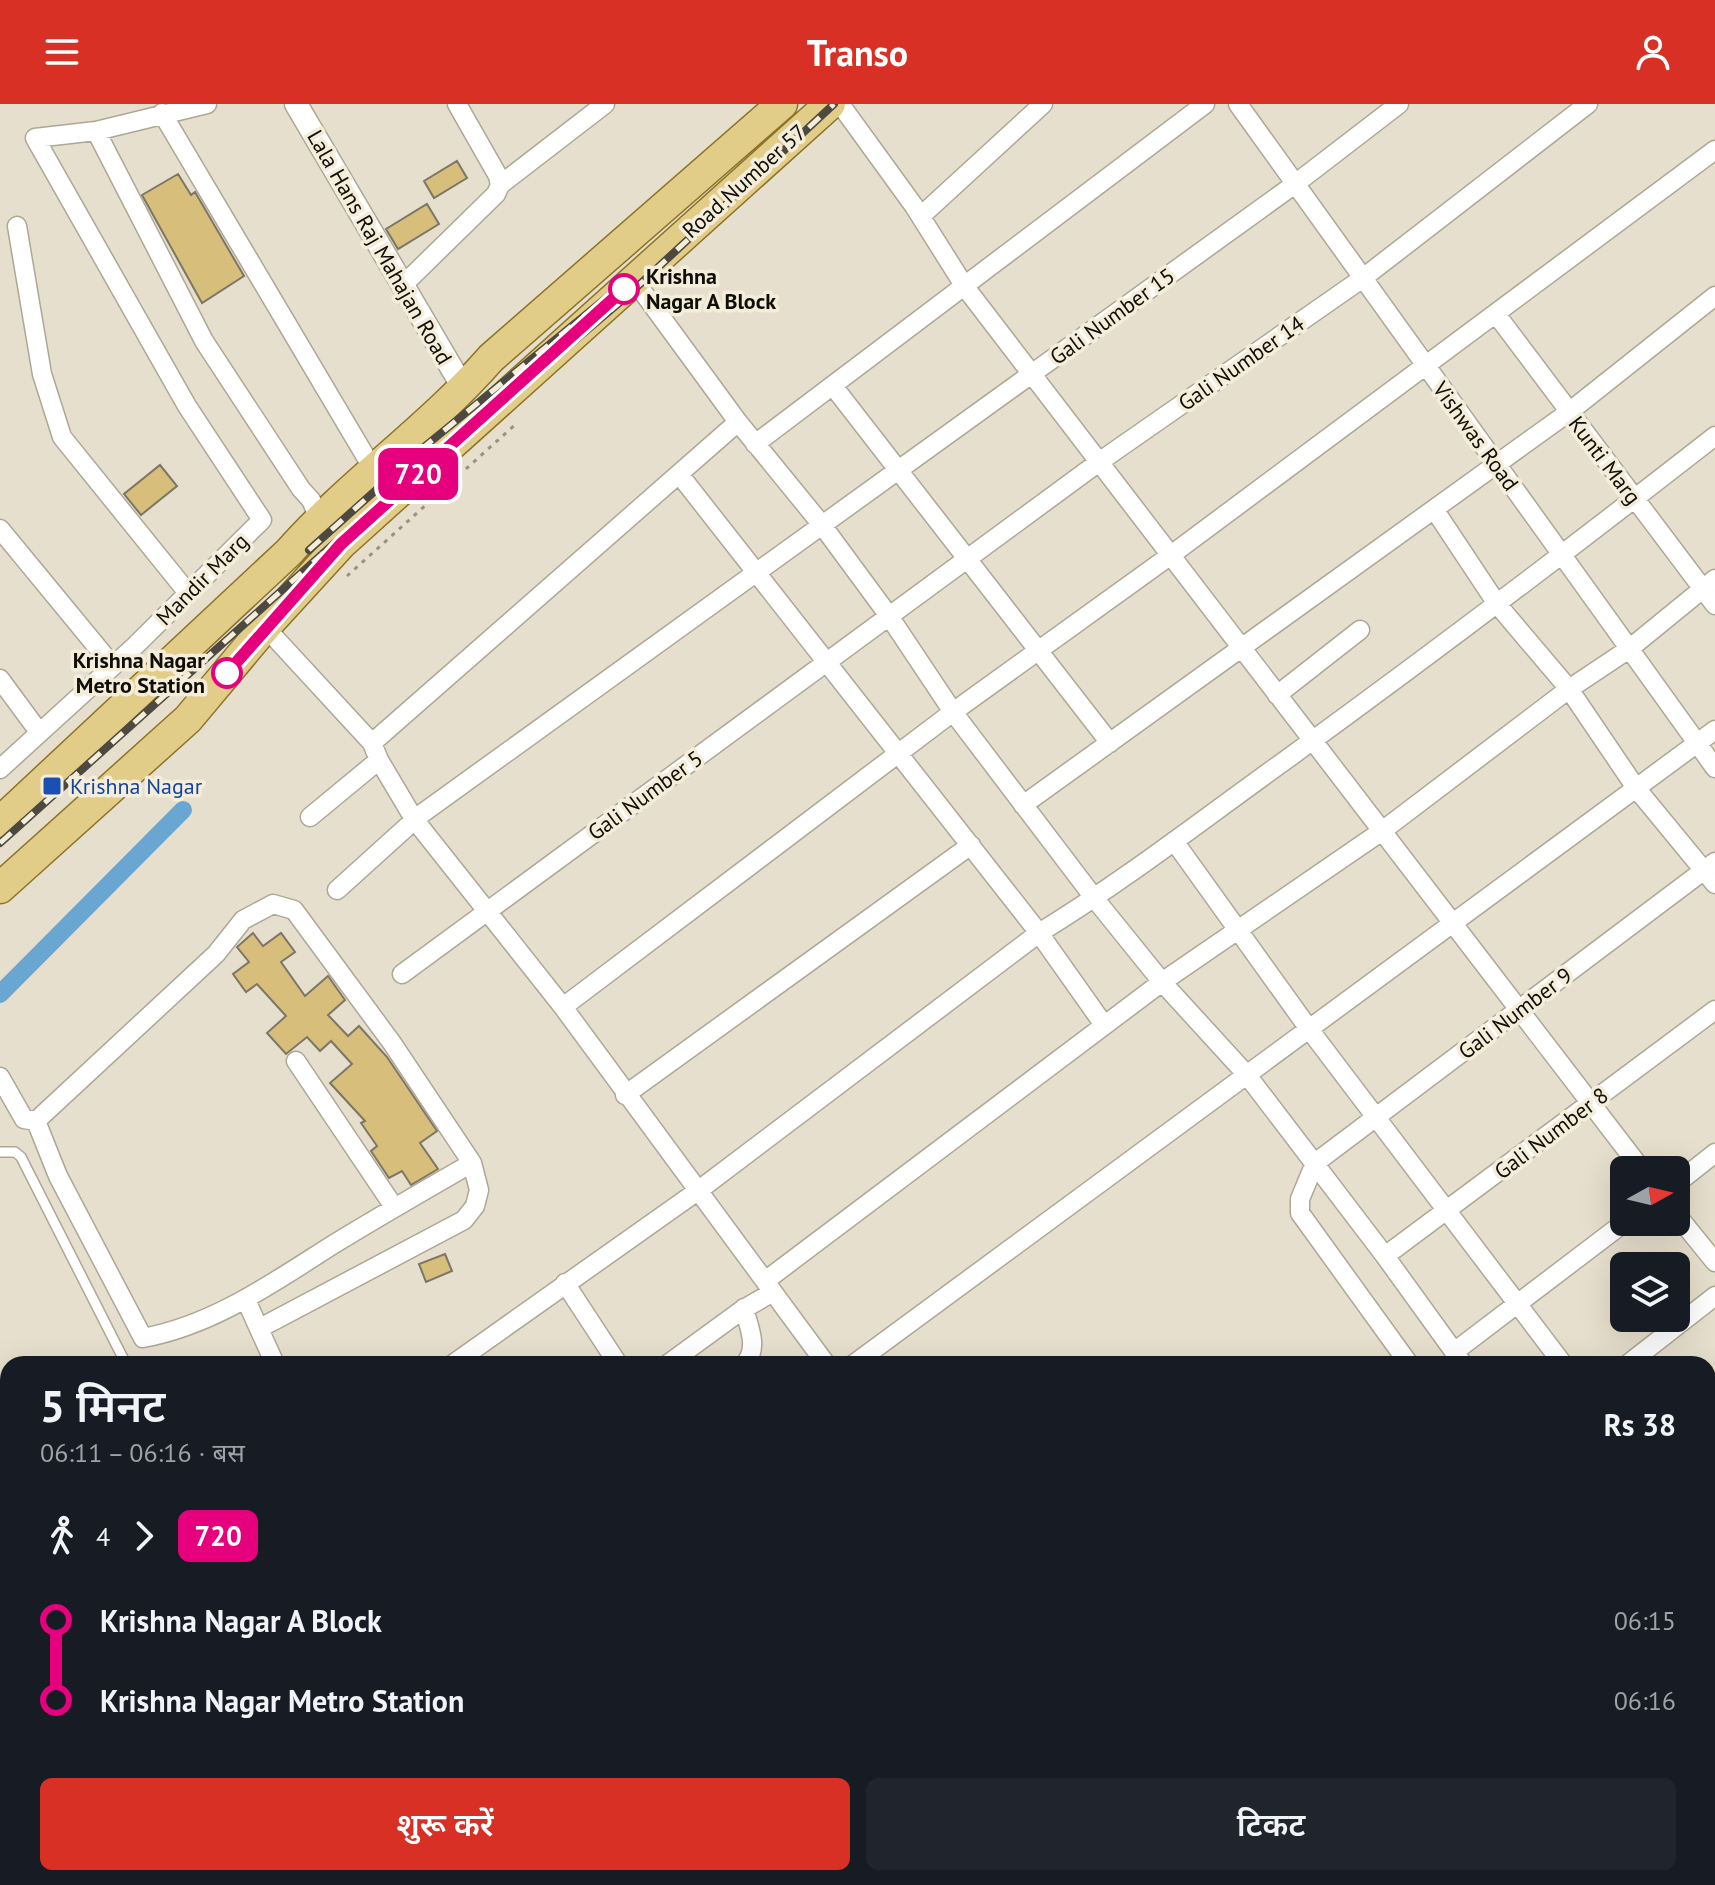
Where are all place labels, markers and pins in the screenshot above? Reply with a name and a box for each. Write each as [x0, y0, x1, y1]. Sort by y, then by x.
place label: Krishna Nagar A Block [646, 262, 776, 315]
marker: Krishna Nagar A Block [609, 274, 639, 304]
place label: Krishna Nagar Metro Station [73, 646, 205, 699]
marker: Krishna Nagar Metro Station [212, 658, 242, 688]
place label: Krishna Nagar [70, 772, 203, 800]
marker: Krishna Nagar [41, 775, 63, 797]

